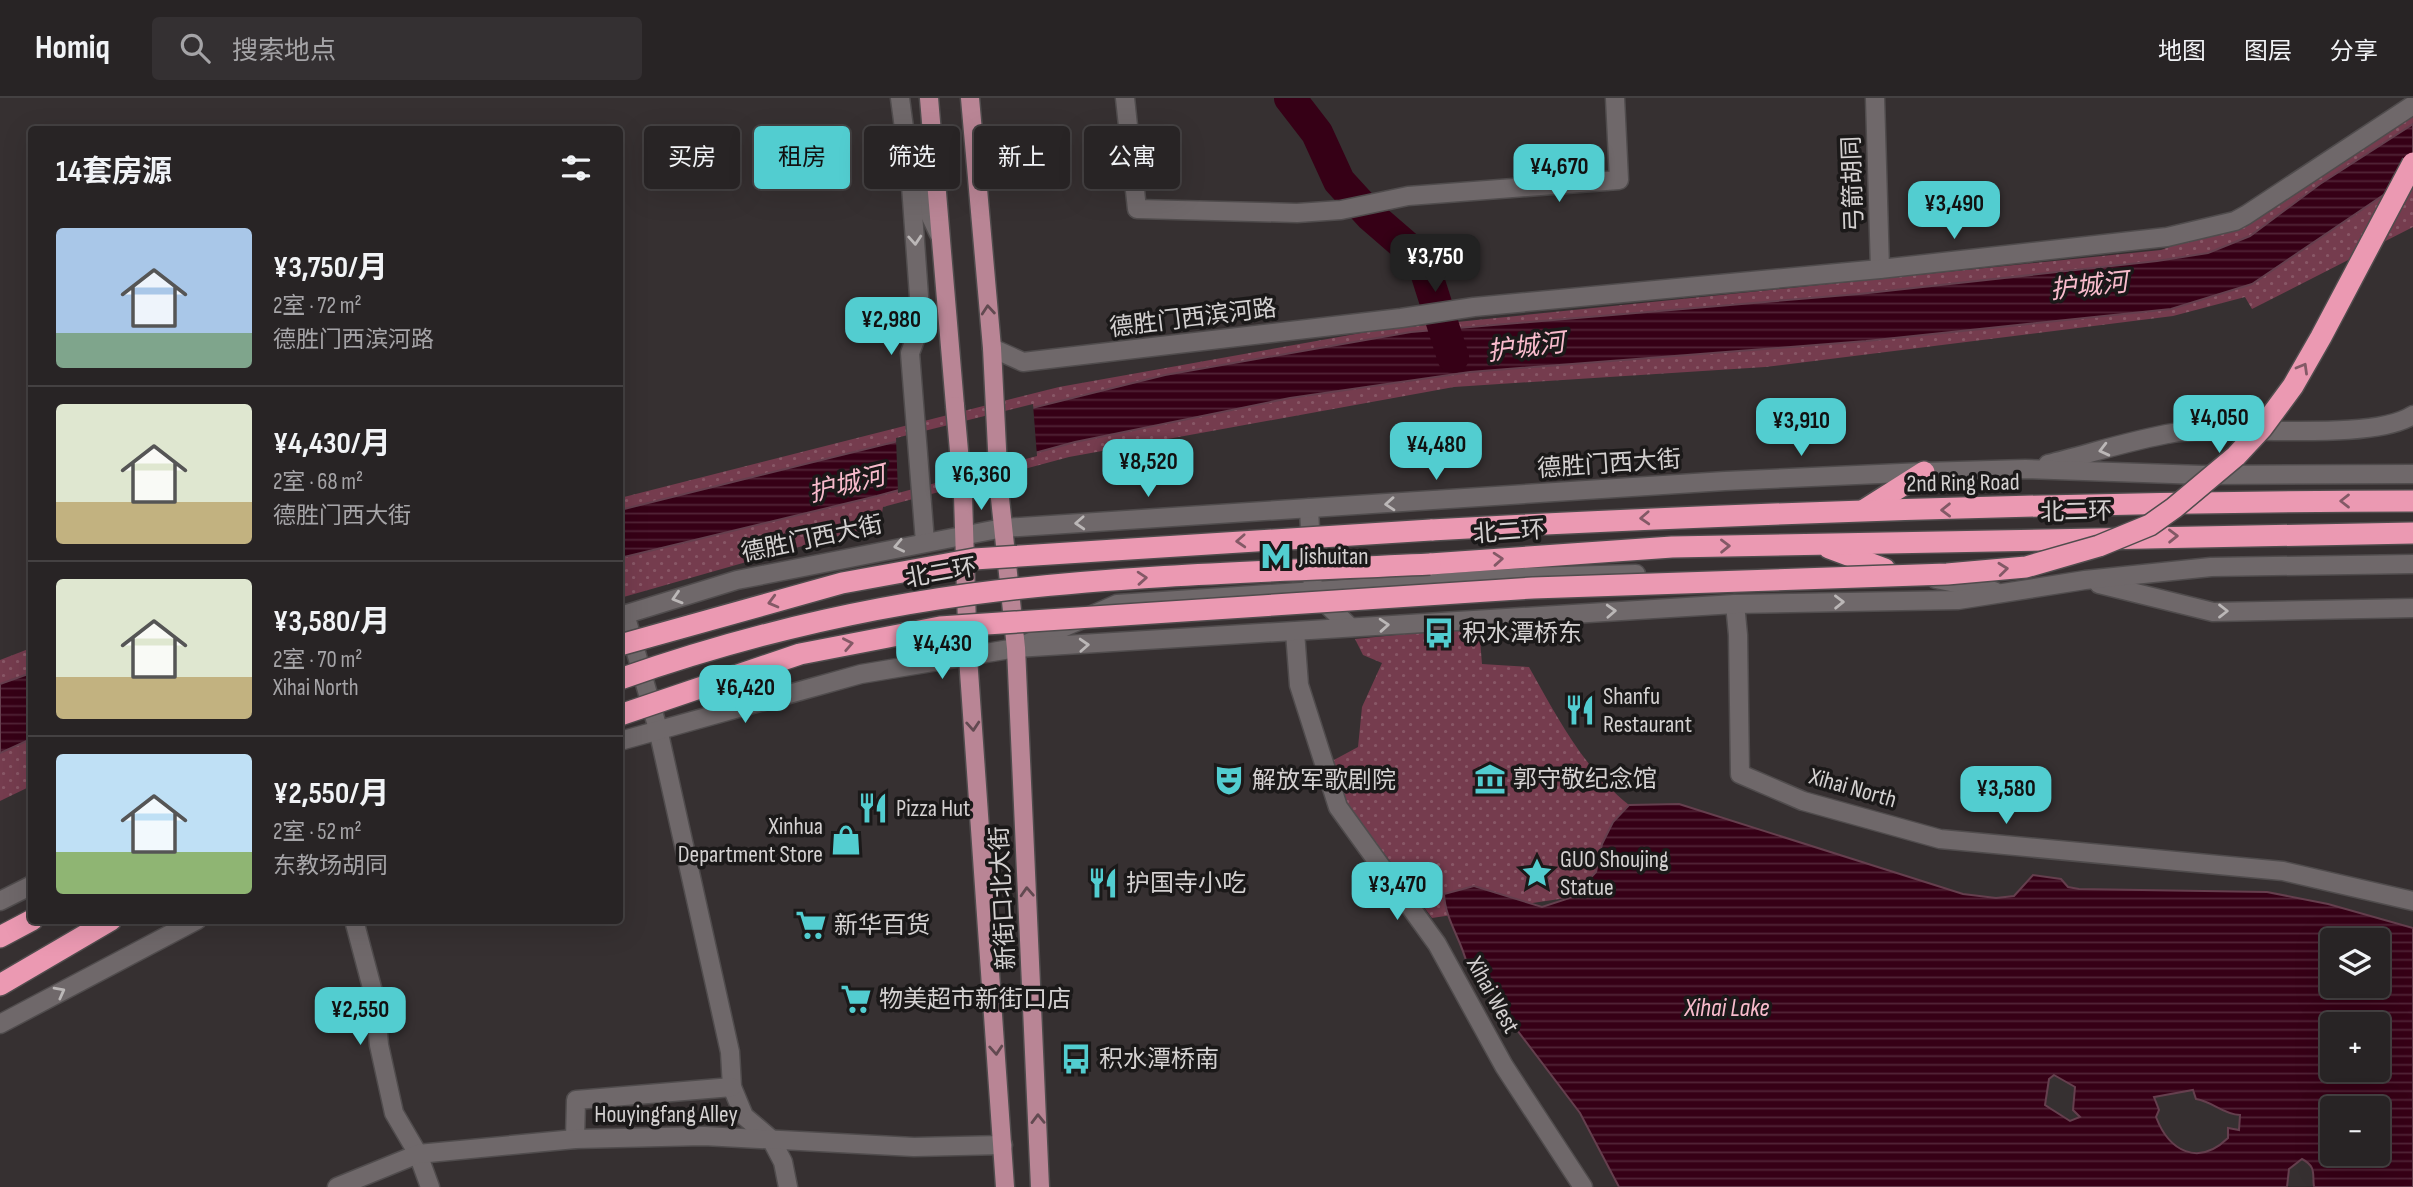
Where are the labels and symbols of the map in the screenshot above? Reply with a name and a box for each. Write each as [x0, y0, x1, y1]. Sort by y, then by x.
street label: 弓箭胡同 [1837, 136, 1869, 232]
pin: ¥4,670 [1502, 144, 1616, 204]
pin: ¥3,490 [1897, 181, 2011, 241]
pin: ¥3,750 [1378, 234, 1492, 294]
one-way arrow [907, 235, 922, 246]
water label: 护城河 [2049, 267, 2134, 306]
street label: 德胜门西滨河路 [1108, 293, 1278, 343]
pin: ¥2,980 [834, 298, 948, 357]
one-way arrow [981, 304, 996, 315]
water label: 护城河 [1485, 327, 1572, 368]
one-way arrow [2295, 363, 2308, 376]
pin: ¥4,050 [2162, 396, 2276, 455]
pin: ¥3,910 [1744, 398, 1858, 458]
pin: ¥4,480 [1379, 422, 1493, 482]
pin: ¥8,520 [1091, 440, 1205, 499]
one-way arrow [2098, 442, 2110, 456]
street label: 德胜门西大街 [1536, 445, 1682, 483]
pin: ¥6,360 [924, 452, 1038, 512]
water label: 护城河 [805, 459, 893, 509]
street label: 2nd Ring Road [1906, 468, 2020, 498]
one-way arrow [2339, 493, 2350, 509]
one-way arrow [1384, 496, 1395, 511]
street label: 北二环 [2040, 497, 2112, 527]
one-way arrow [1940, 502, 1951, 517]
street label: 德胜门西大街 [739, 510, 885, 568]
one-way arrow [1639, 510, 1650, 525]
street label: 北二环 [1472, 515, 1546, 549]
one-way arrow [1074, 516, 1085, 531]
one-way arrow [2167, 529, 2178, 544]
one-way arrow [1235, 533, 1246, 548]
one-way arrow [893, 538, 905, 553]
one-way arrow [1720, 538, 1731, 554]
metro station icon: Jishuitan [1259, 539, 1293, 573]
place label: Jishuitan [1298, 542, 1368, 571]
street label: 北二环 [903, 552, 979, 594]
one-way arrow [1493, 552, 1504, 567]
one-way arrow [1998, 562, 2009, 577]
one-way arrow [1136, 571, 1147, 586]
one-way arrow [671, 589, 683, 604]
one-way arrow [768, 593, 780, 608]
one-way arrow [1834, 594, 1845, 610]
one-way arrow [2218, 603, 2229, 619]
one-way arrow [1606, 604, 1617, 619]
bus stop icon: 积水潭桥东 [1422, 616, 1456, 650]
one-way arrow [1379, 618, 1390, 633]
place label: 积水潭桥东 [1462, 619, 1582, 648]
pin: ¥4,430 [885, 622, 999, 681]
one-way arrow [1079, 637, 1090, 652]
one-way arrow [842, 638, 854, 653]
pin: ¥6,420 [688, 666, 802, 725]
place label: Shanfu Restaurant [1603, 682, 1692, 739]
restaurant icon: Shanfu Restaurant [1563, 693, 1597, 727]
one-way arrow [965, 720, 980, 731]
street label: Xihai North [1805, 761, 1900, 814]
museum icon: 郭守敬纪念馆 [1473, 762, 1507, 796]
theatre icon: 解放军歌剧院 [1212, 763, 1246, 797]
place label: 郭守敬纪念馆 [1513, 765, 1657, 794]
place label: 解放军歌剧院 [1252, 766, 1396, 795]
pin: ¥3,580 [1949, 766, 2063, 826]
restaurant icon: Pizza Hut [856, 791, 890, 825]
place label: Pizza Hut [896, 794, 970, 823]
place label: Xinhua Department Store [678, 812, 823, 869]
shop icon: Xinhua Department Store [829, 823, 863, 857]
street label: 新街口北大街 [985, 825, 1021, 971]
place label: GUO Shoujing Statue [1560, 845, 1669, 902]
place icon: GUO Shoujing Statue [1520, 856, 1554, 890]
pin: ¥3,470 [1340, 862, 1454, 922]
restaurant icon: 护国寺小吃 [1086, 866, 1120, 900]
place label: 护国寺小吃 [1126, 869, 1246, 898]
one-way arrow [1019, 886, 1034, 897]
supermarket icon: 新华百货 [794, 908, 828, 942]
place label: 新华百货 [834, 911, 930, 940]
street label: Xihai West [1460, 951, 1526, 1038]
supermarket icon: 物美超市新街口店 [839, 982, 873, 1016]
place label: 物美超市新街口店 [879, 985, 1071, 1014]
one-way arrow [53, 987, 65, 1001]
pin: ¥2,550 [303, 988, 417, 1047]
water label: Xihai Lake [1684, 993, 1769, 1024]
bus stop icon: 积水潭桥南 [1059, 1042, 1093, 1076]
one-way arrow [989, 1045, 1004, 1056]
place label: 积水潭桥南 [1099, 1045, 1219, 1074]
street label: Houyingfang Alley [594, 1100, 738, 1129]
one-way arrow [1030, 1113, 1046, 1124]

